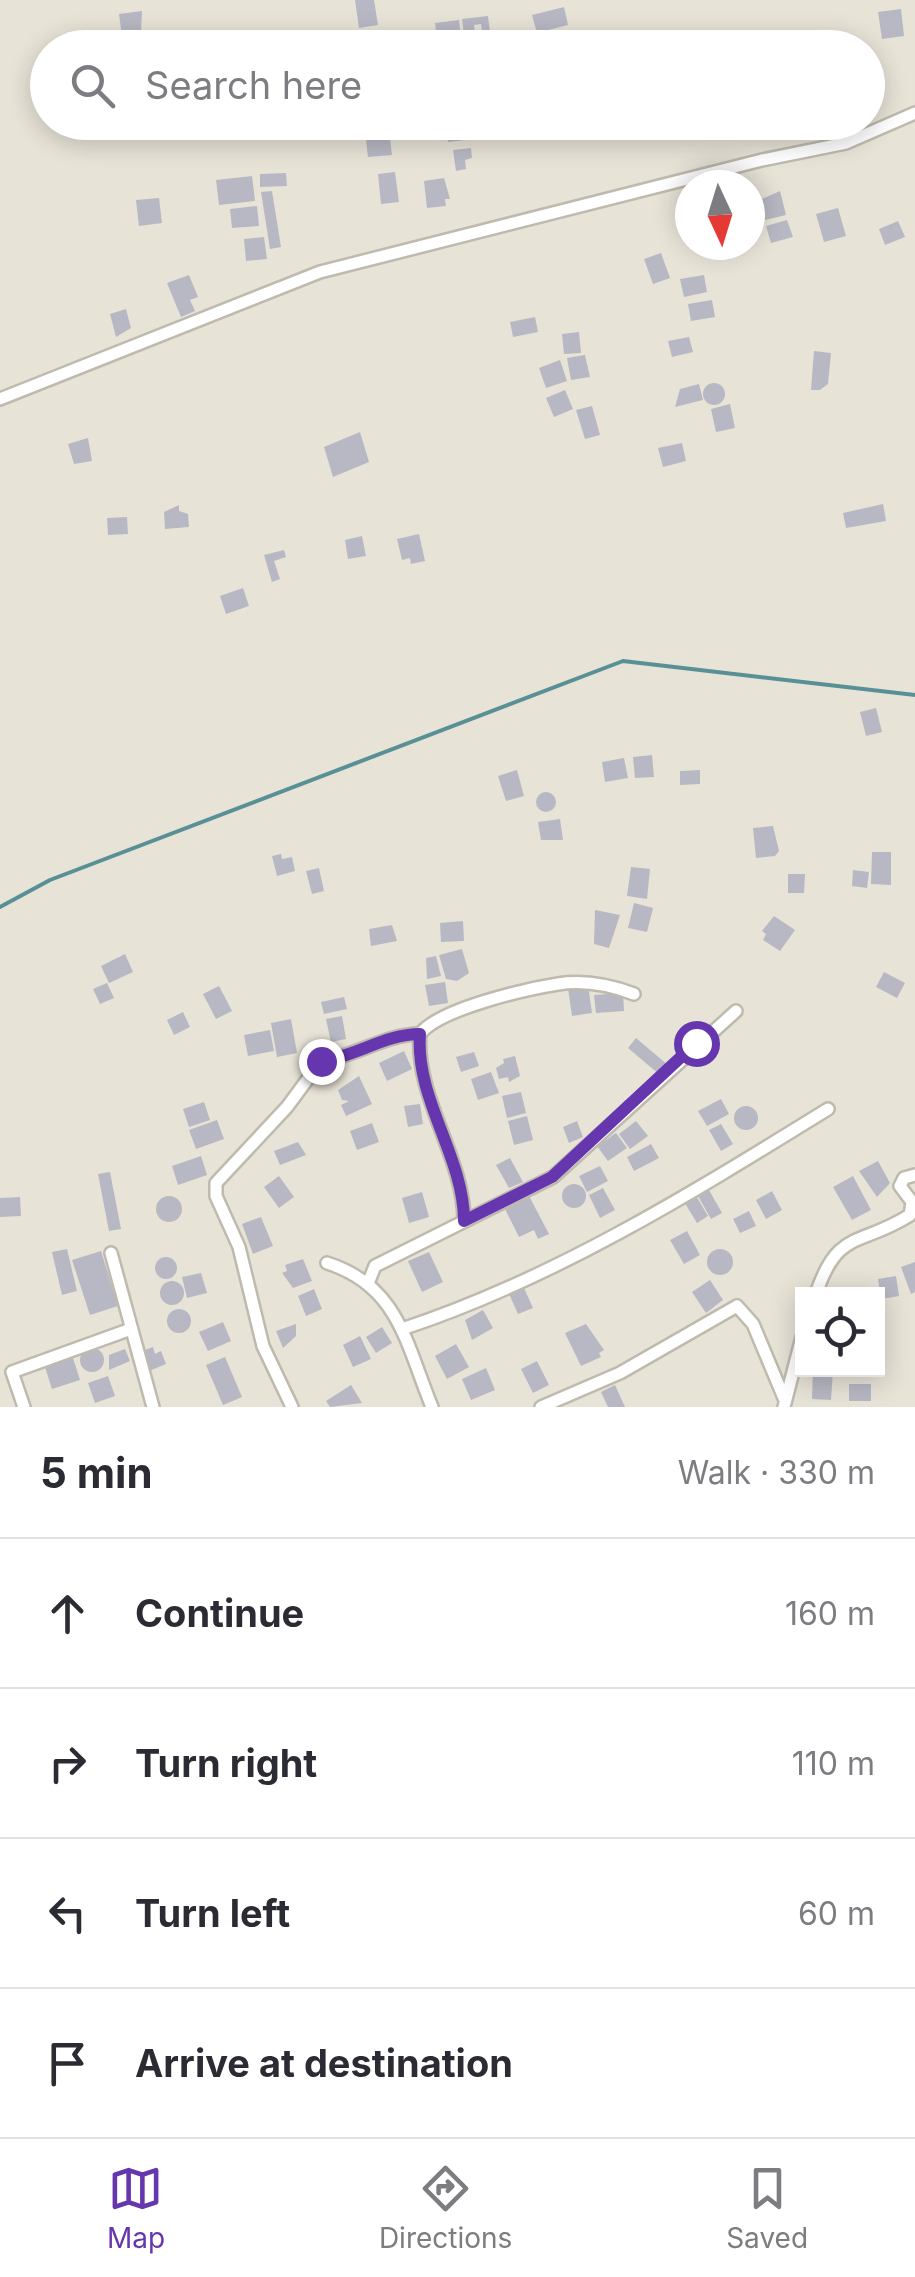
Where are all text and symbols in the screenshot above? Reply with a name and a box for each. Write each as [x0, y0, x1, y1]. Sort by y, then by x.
search box [30, 30, 885, 140]
icon: search [65, 58, 120, 113]
text: Search here [145, 62, 362, 108]
north arrow [675, 170, 765, 260]
route start [674, 1021, 720, 1067]
route end [299, 1039, 345, 1085]
map controls [795, 1287, 885, 1377]
button: locate [795, 1287, 885, 1377]
text: 5 min [40, 1447, 153, 1498]
text: Walk · 330 m [678, 1453, 875, 1492]
icon: ahead [40, 1586, 95, 1641]
text: Continue [135, 1590, 304, 1636]
text: 160 m [785, 1594, 875, 1633]
icon: right [40, 1736, 95, 1791]
text: Turn right [135, 1740, 317, 1786]
text: 110 m [792, 1744, 875, 1783]
icon: left [40, 1886, 95, 1941]
text: Turn left [135, 1890, 290, 1936]
text: 60 m [798, 1894, 875, 1933]
icon: arrive [40, 2036, 95, 2091]
text: Arrive at destination [135, 2040, 513, 2086]
tab: Map [107, 2161, 165, 2255]
tab: Directions [379, 2161, 512, 2255]
tab: Saved [726, 2161, 808, 2255]

